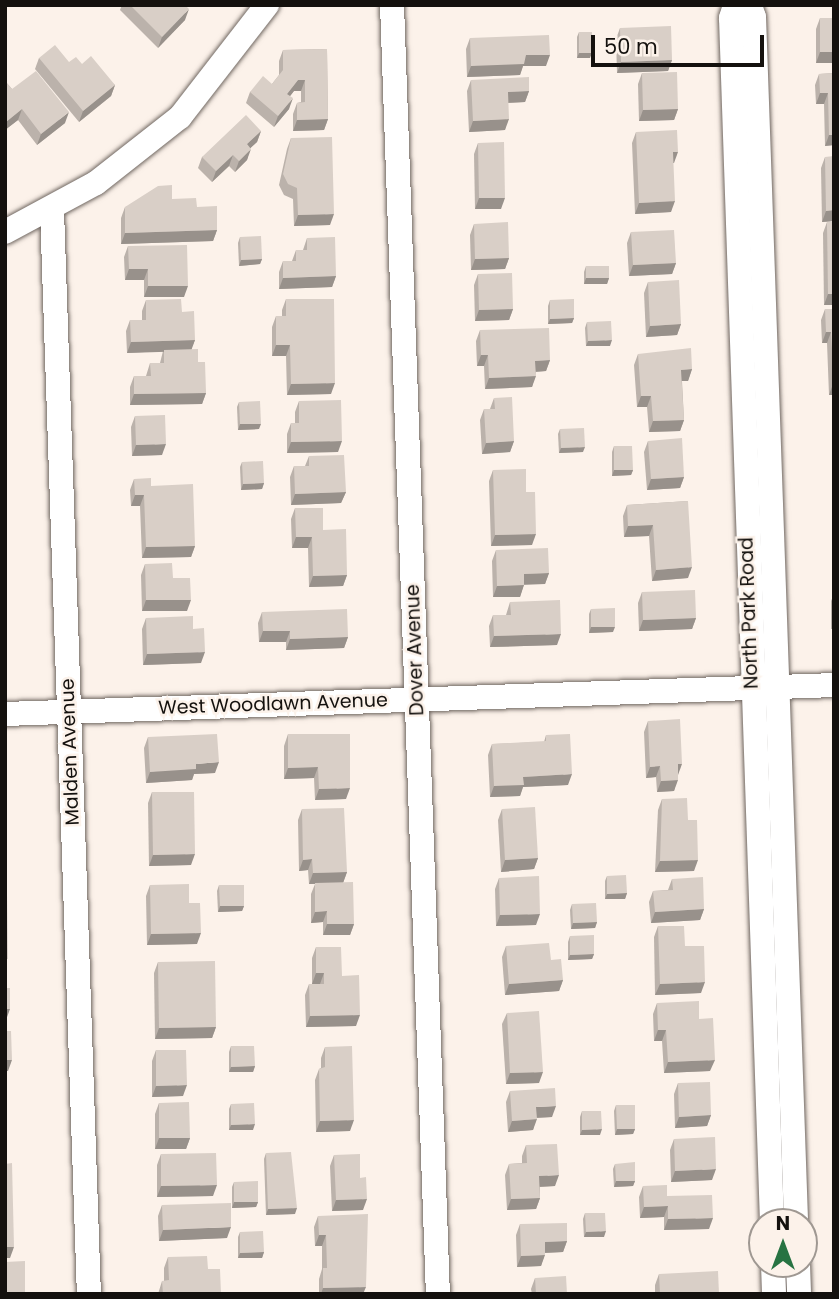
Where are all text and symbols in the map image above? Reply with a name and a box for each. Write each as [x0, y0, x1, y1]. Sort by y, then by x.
scale bar [594, 21, 767, 65]
text: 50 m [604, 32, 658, 61]
street label: North Park Road [735, 537, 763, 689]
street label: Dover Avenue [401, 584, 429, 716]
street label: Malden Avenue [56, 678, 84, 826]
street label: West Woodlawn Avenue [158, 689, 388, 719]
north arrow [748, 1208, 818, 1278]
text: N [776, 1210, 790, 1237]

